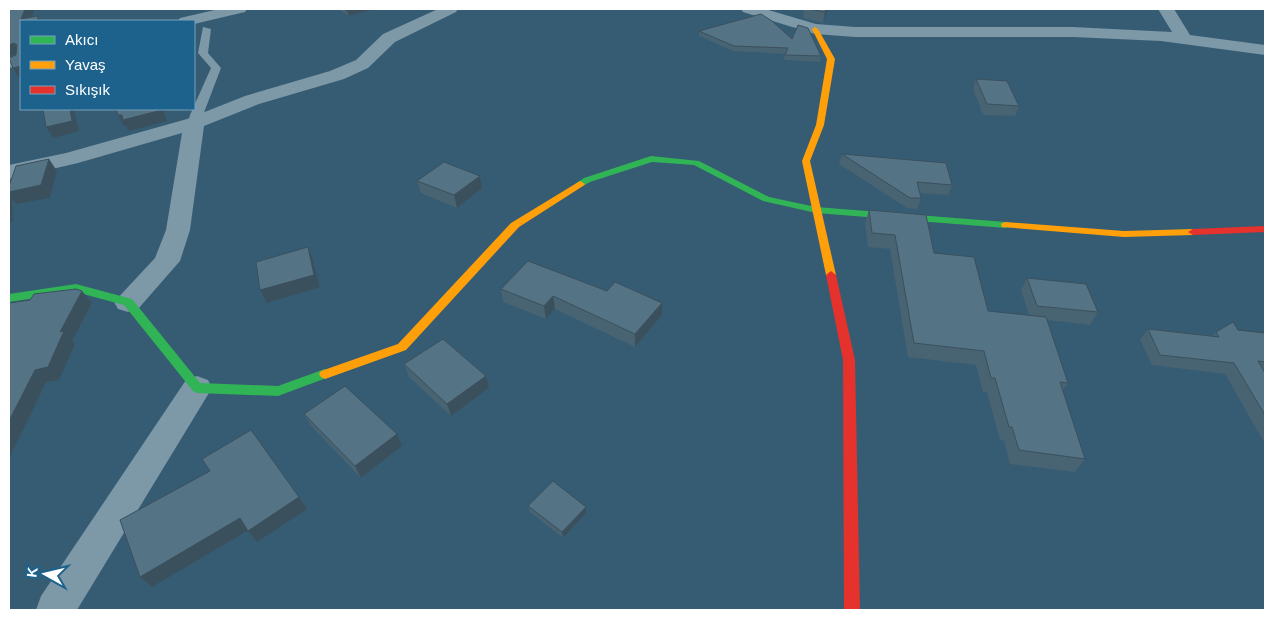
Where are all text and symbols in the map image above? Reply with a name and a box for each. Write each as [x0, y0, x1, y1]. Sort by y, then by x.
legend [20, 20, 195, 110]
text: Akıcı [65, 31, 98, 48]
text: Yavaş [65, 56, 106, 73]
text: Sıkışık [65, 81, 111, 98]
north arrow [20, 549, 70, 599]
text: K [23, 566, 41, 578]

